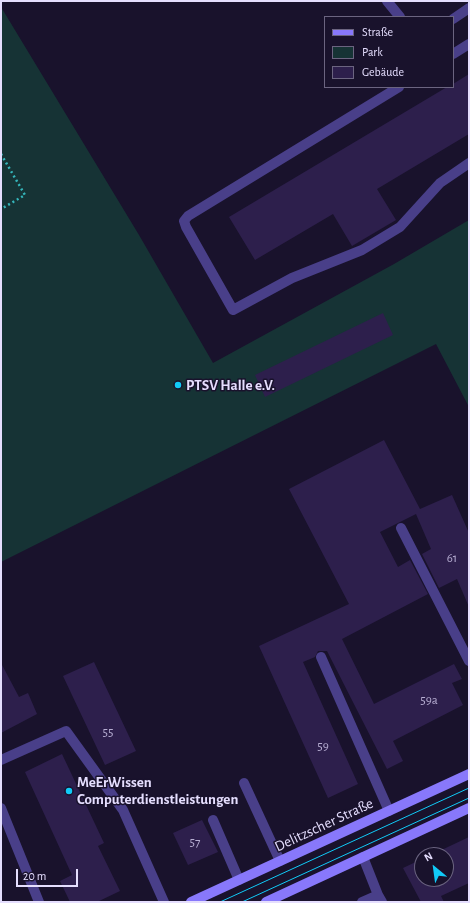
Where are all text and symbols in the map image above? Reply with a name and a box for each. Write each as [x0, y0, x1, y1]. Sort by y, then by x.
legend [324, 16, 454, 88]
text: Straße [362, 26, 393, 38]
text: Park [362, 46, 383, 58]
text: Gebäude [362, 66, 404, 78]
place label: PTSV Halle e.V. [186, 376, 275, 394]
marker: PTSV Halle e.V. [173, 380, 183, 390]
house number: 61 [447, 550, 457, 566]
house number: 59a [420, 692, 438, 708]
house number: 55 [103, 724, 113, 740]
house number: 59 [317, 738, 329, 754]
place label: MeErWissen Computerdienstleistungen [77, 773, 238, 808]
marker: MeErWissen Computerdienstleistungen [64, 786, 74, 796]
street label: Delitzscher Straße [272, 794, 376, 856]
house number: 57 [190, 834, 200, 850]
north arrow [414, 847, 454, 887]
text: N [422, 850, 434, 864]
scale bar [18, 861, 80, 887]
text: 20 m [23, 870, 46, 882]

